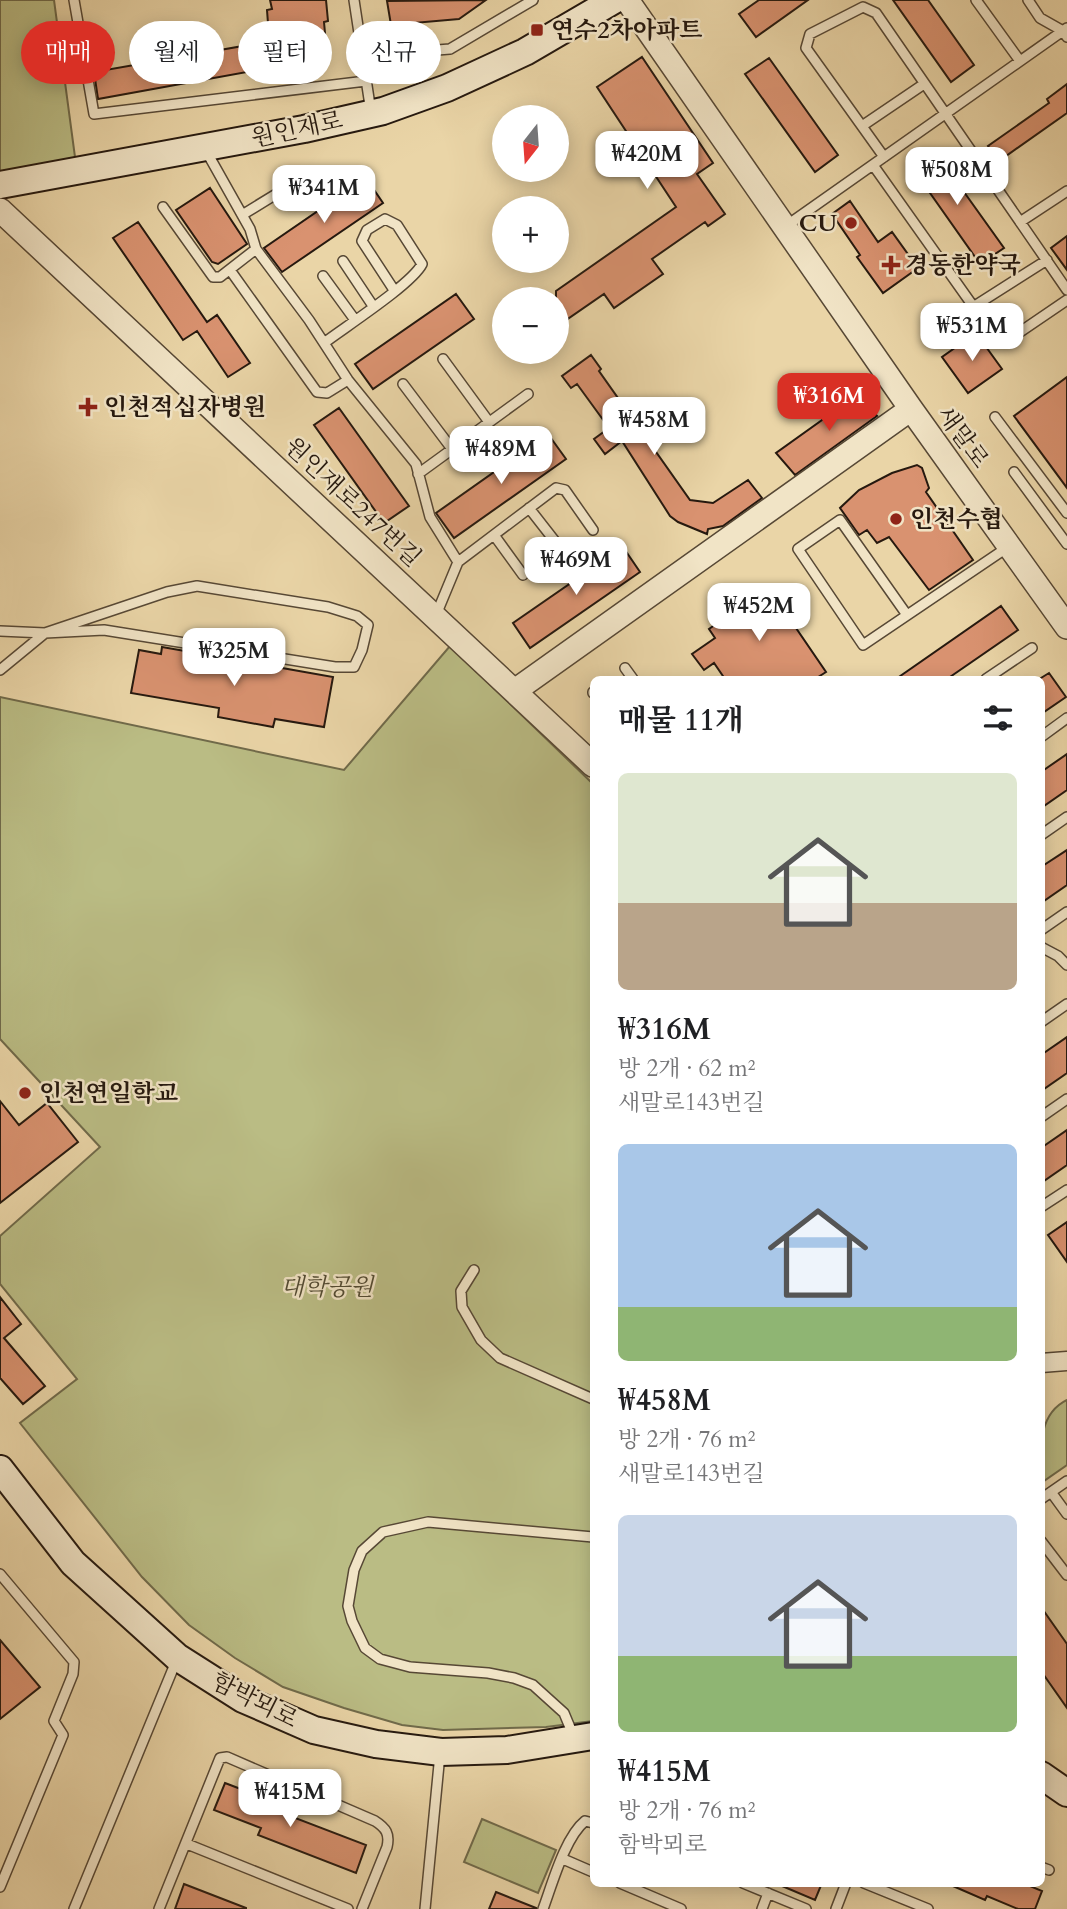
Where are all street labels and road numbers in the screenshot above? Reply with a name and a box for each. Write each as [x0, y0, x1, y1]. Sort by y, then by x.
street label: 원인재로 [248, 104, 346, 155]
street label: 새말로 [929, 399, 996, 475]
street label: 원인재로247번길 [277, 430, 428, 574]
street label: 함박뫼로 [206, 1665, 304, 1736]

